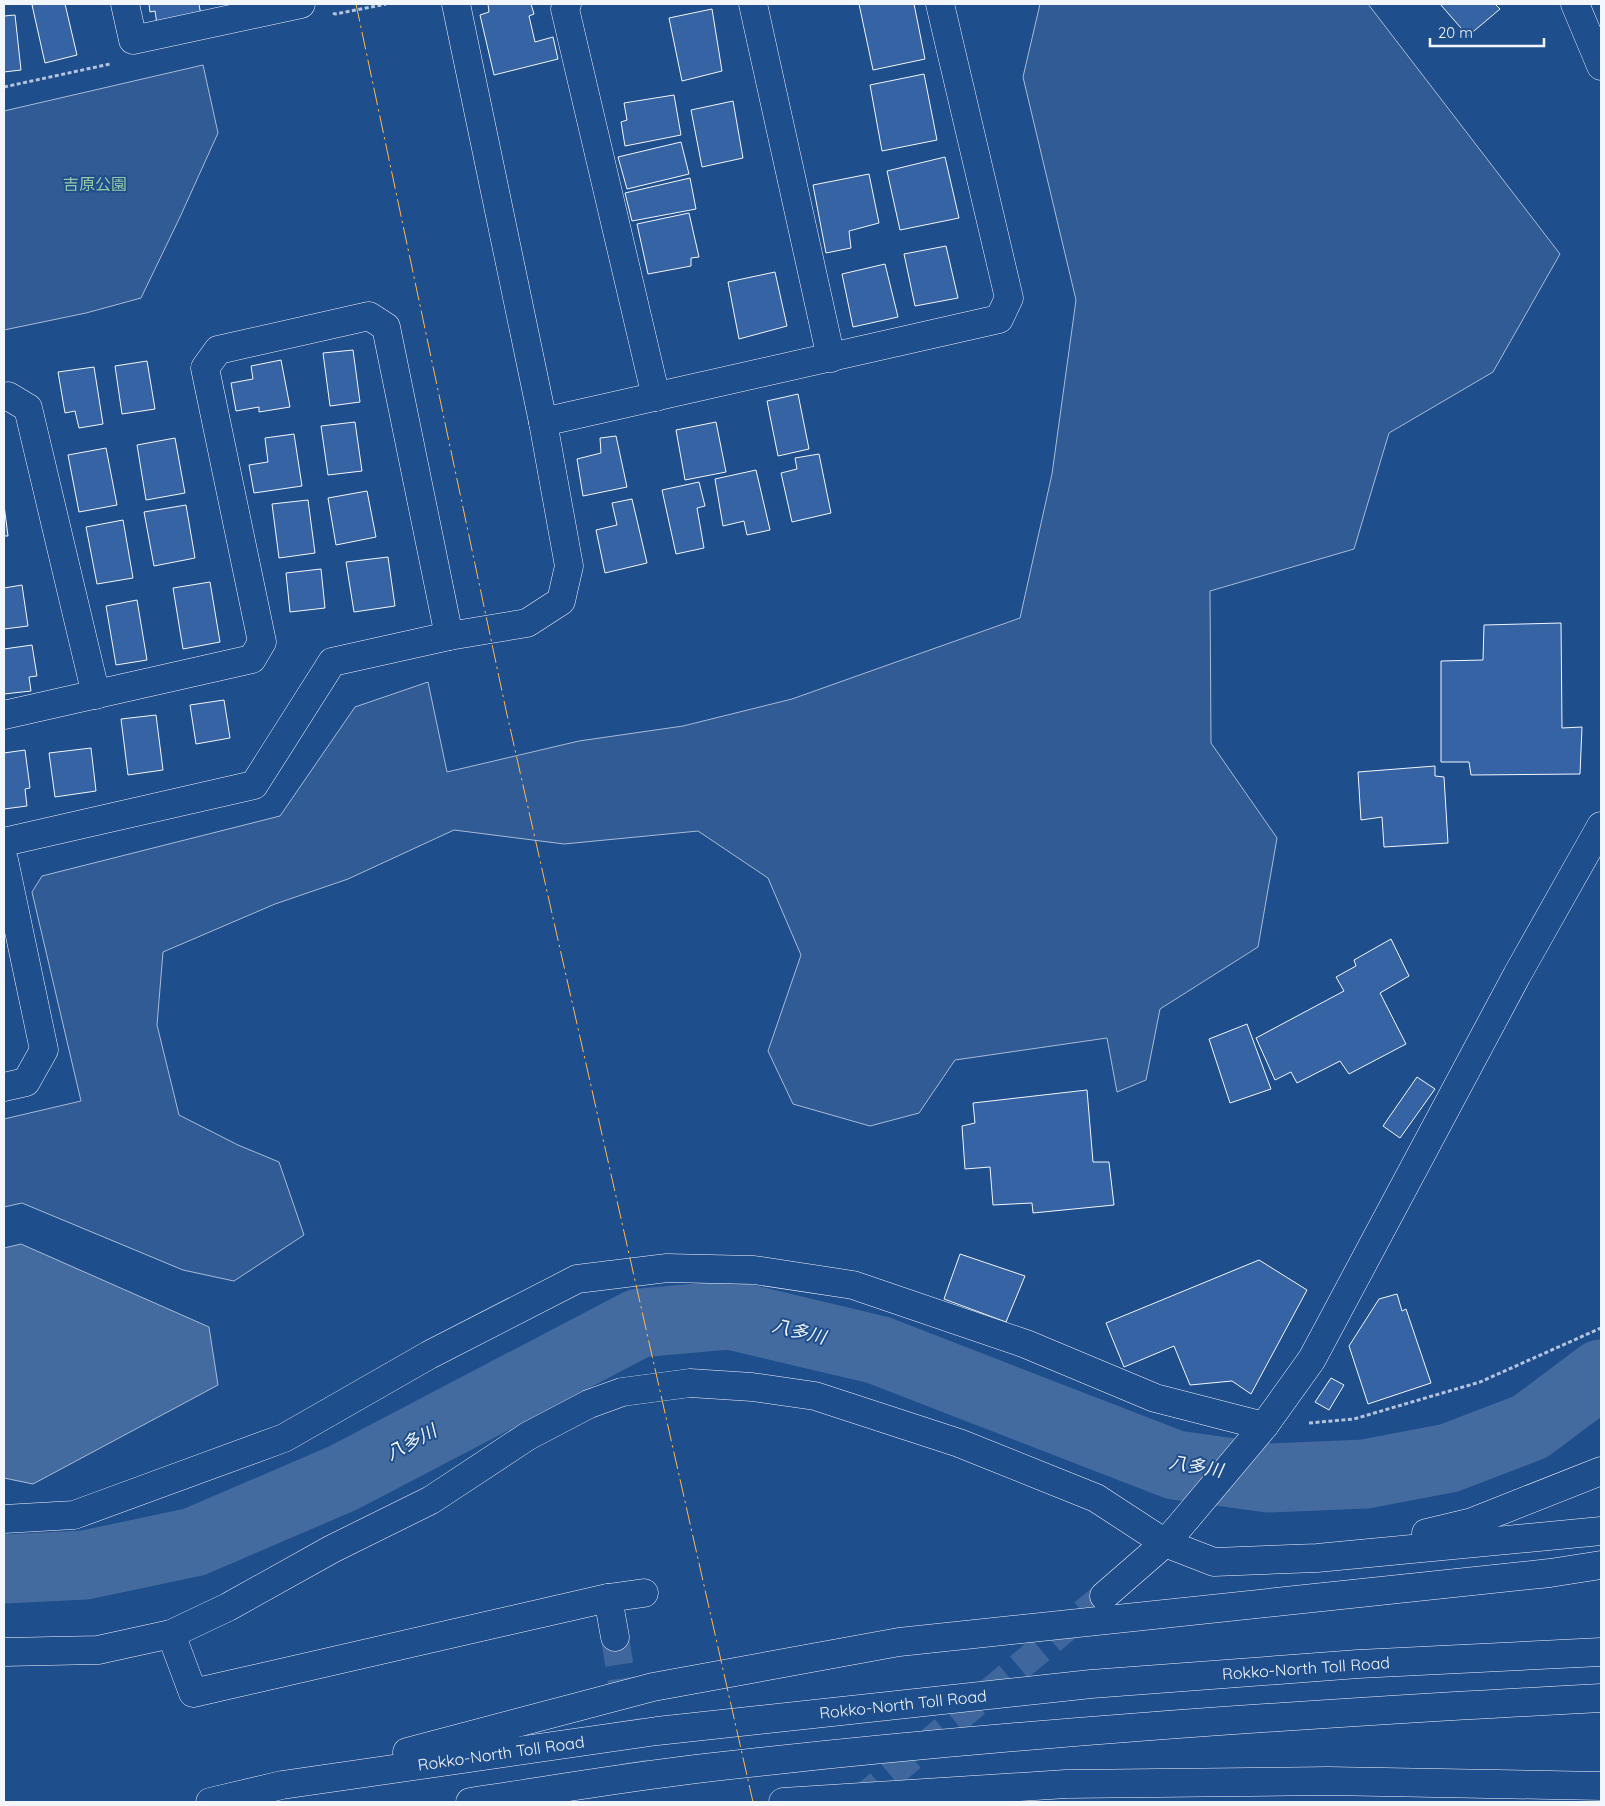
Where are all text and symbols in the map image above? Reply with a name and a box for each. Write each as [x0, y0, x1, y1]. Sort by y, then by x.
scale bar [1430, 15, 1544, 47]
text: 20 m [1438, 23, 1473, 42]
park label: 吉原公園 [63, 174, 127, 194]
water label: 八多川 [770, 1313, 830, 1349]
water label: 八多川 [382, 1418, 442, 1465]
water label: 八多川 [1167, 1450, 1227, 1482]
street label: Rokko-North Toll Road [1221, 1652, 1391, 1684]
street label: Rokko-North Toll Road [818, 1685, 988, 1723]
street label: Rokko-North Toll Road [416, 1731, 586, 1775]

